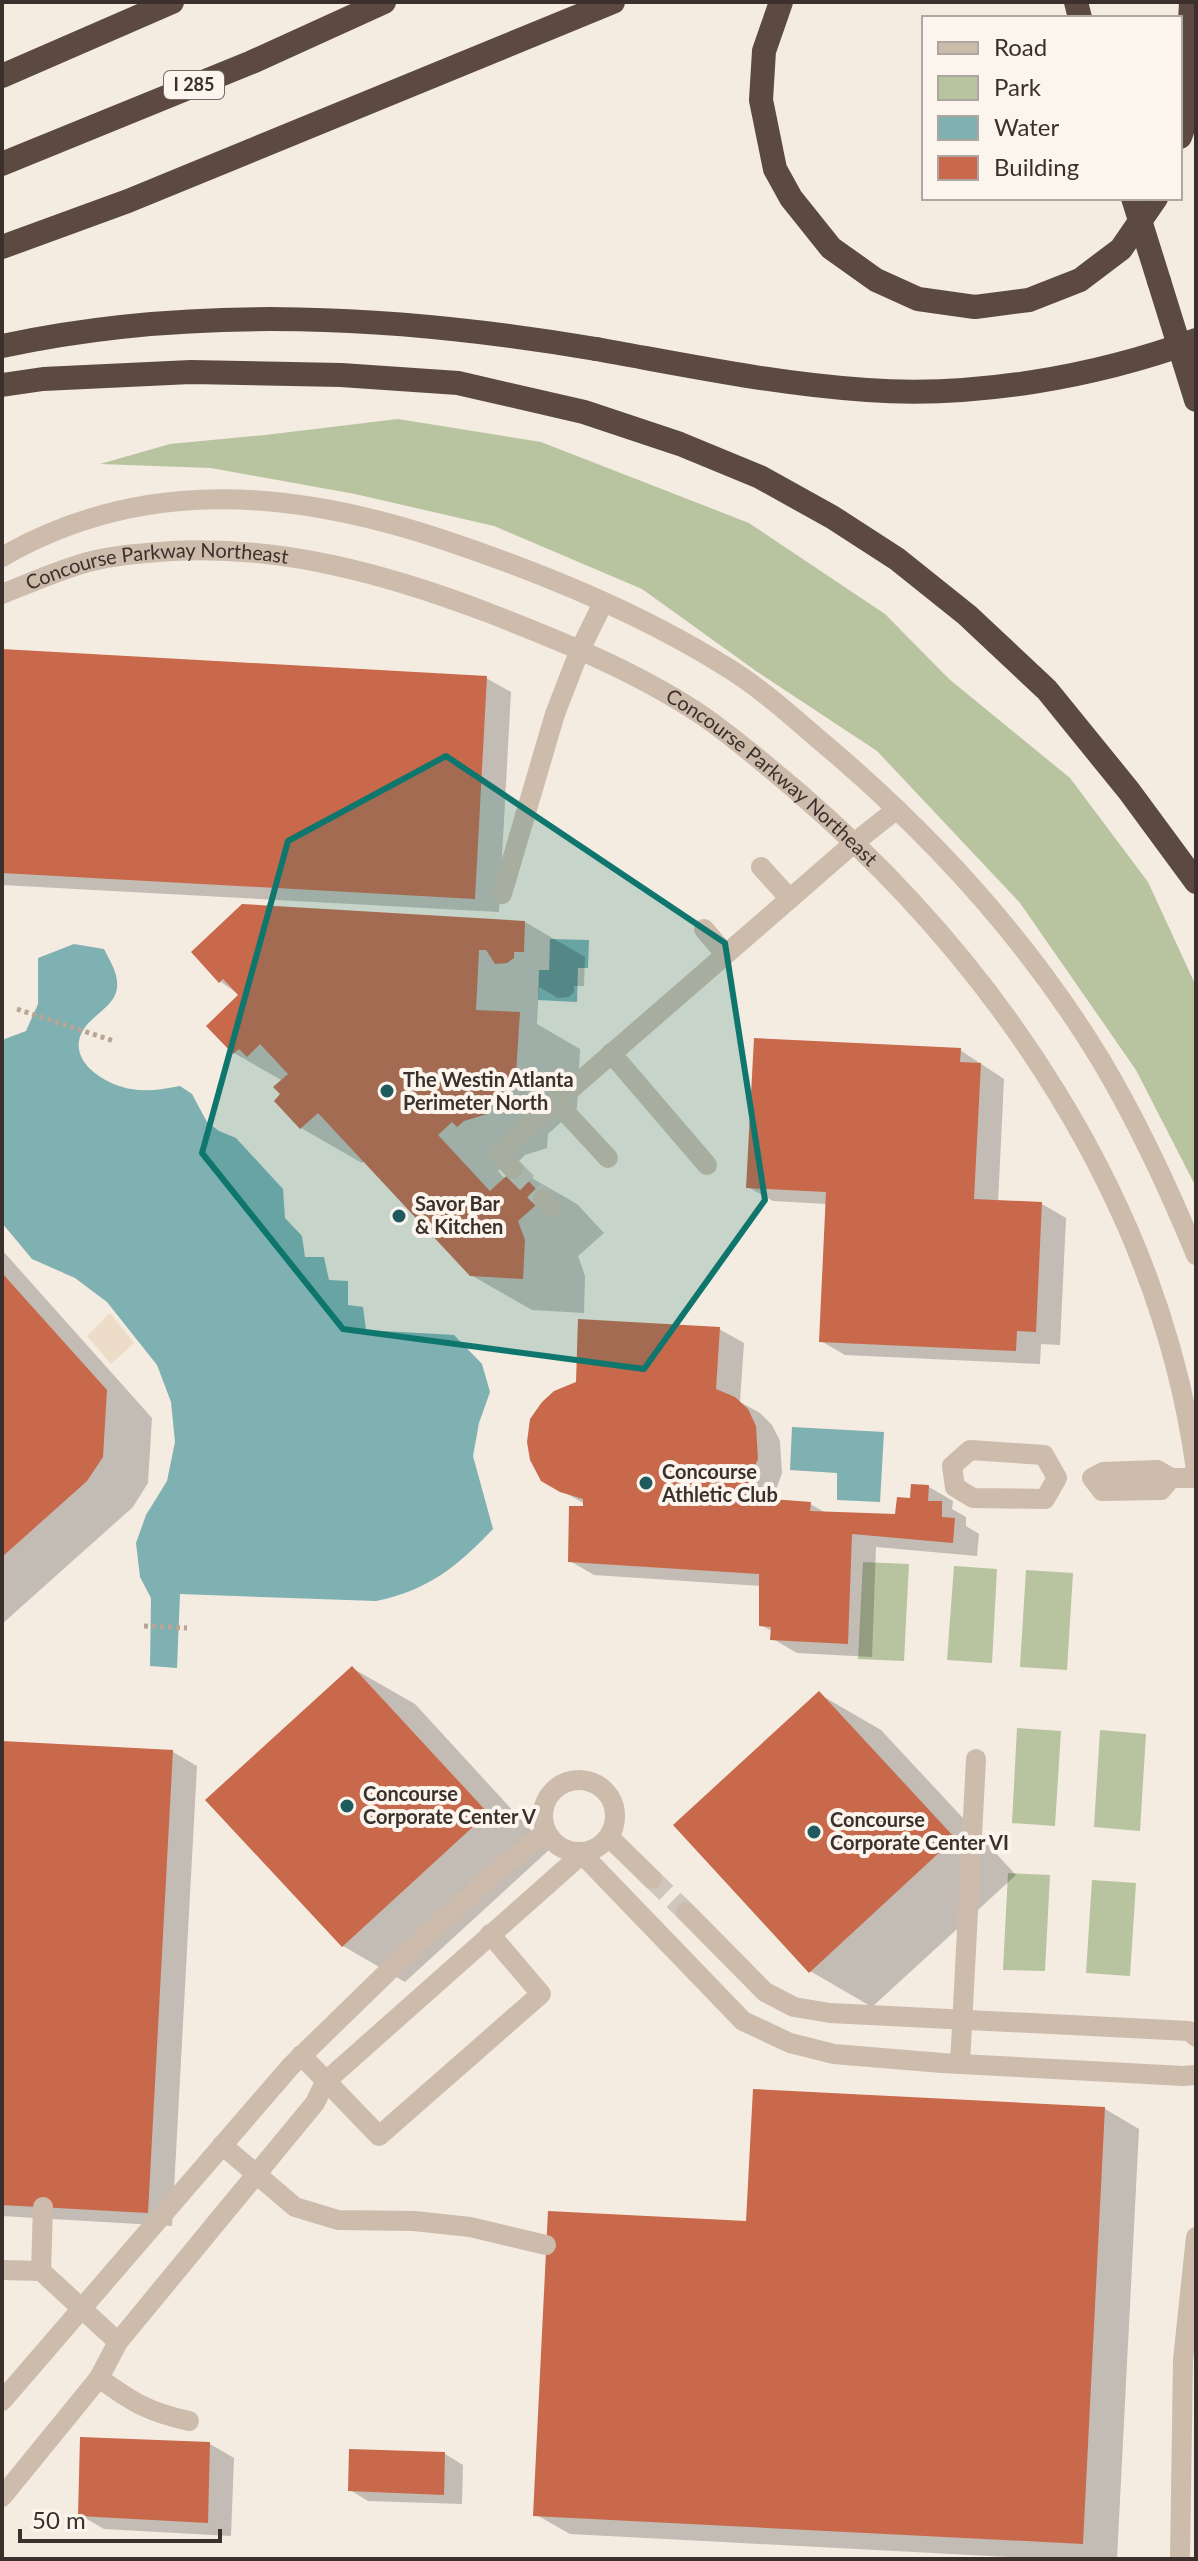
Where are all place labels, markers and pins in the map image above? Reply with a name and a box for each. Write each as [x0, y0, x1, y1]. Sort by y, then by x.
place label: The Westin Atlanta Perimeter North [403, 1067, 574, 1114]
marker: The Westin Atlanta Perimeter North [378, 1082, 396, 1100]
place label: Savor Bar & Kitchen [415, 1191, 503, 1238]
marker: Savor Bar & Kitchen [390, 1207, 408, 1225]
place label: Concourse Athletic Club [661, 1459, 778, 1506]
marker: Concourse Athletic Club [637, 1474, 655, 1492]
place label: Concourse Corporate Center V [363, 1781, 536, 1828]
marker: Concourse Corporate Center V [338, 1797, 356, 1815]
place label: Concourse Corporate Center VI [830, 1807, 1009, 1854]
marker: Concourse Corporate Center VI [805, 1823, 823, 1841]

